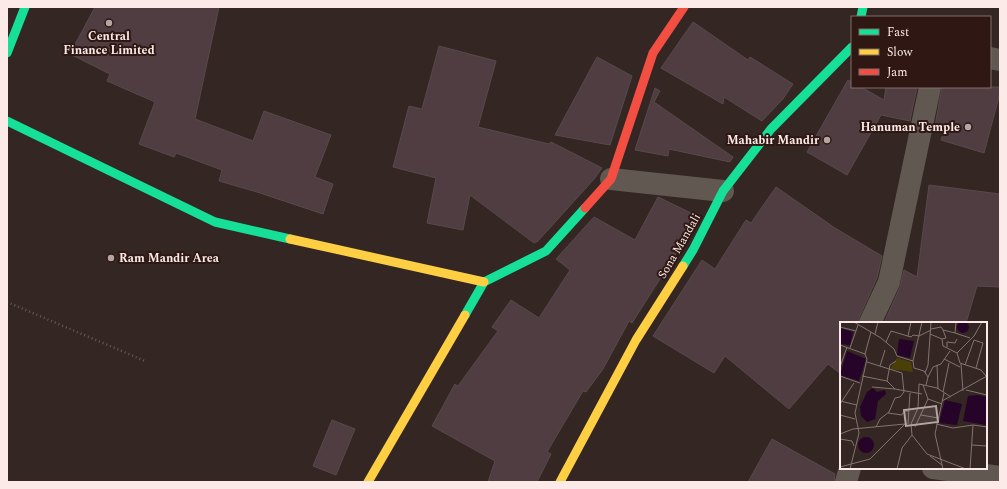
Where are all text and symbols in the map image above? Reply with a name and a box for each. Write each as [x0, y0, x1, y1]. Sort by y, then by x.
legend [851, 16, 991, 88]
marker: Central Finance Limited [104, 18, 114, 28]
text: Fast [887, 23, 909, 42]
place label: Central Finance Limited [63, 27, 155, 60]
text: Slow [887, 43, 913, 62]
text: Jam [887, 63, 908, 82]
place label: Hanuman Temple [860, 118, 960, 137]
marker: Hanuman Temple [963, 122, 973, 132]
place label: Mahabir Mandir [727, 131, 820, 150]
marker: Mahabir Mandir [822, 135, 832, 145]
street label: Sona Mandali [653, 210, 706, 283]
place label: Ram Mandir Area [119, 249, 220, 268]
marker: Ram Mandir Area [106, 253, 116, 263]
inset map [840, 322, 987, 469]

